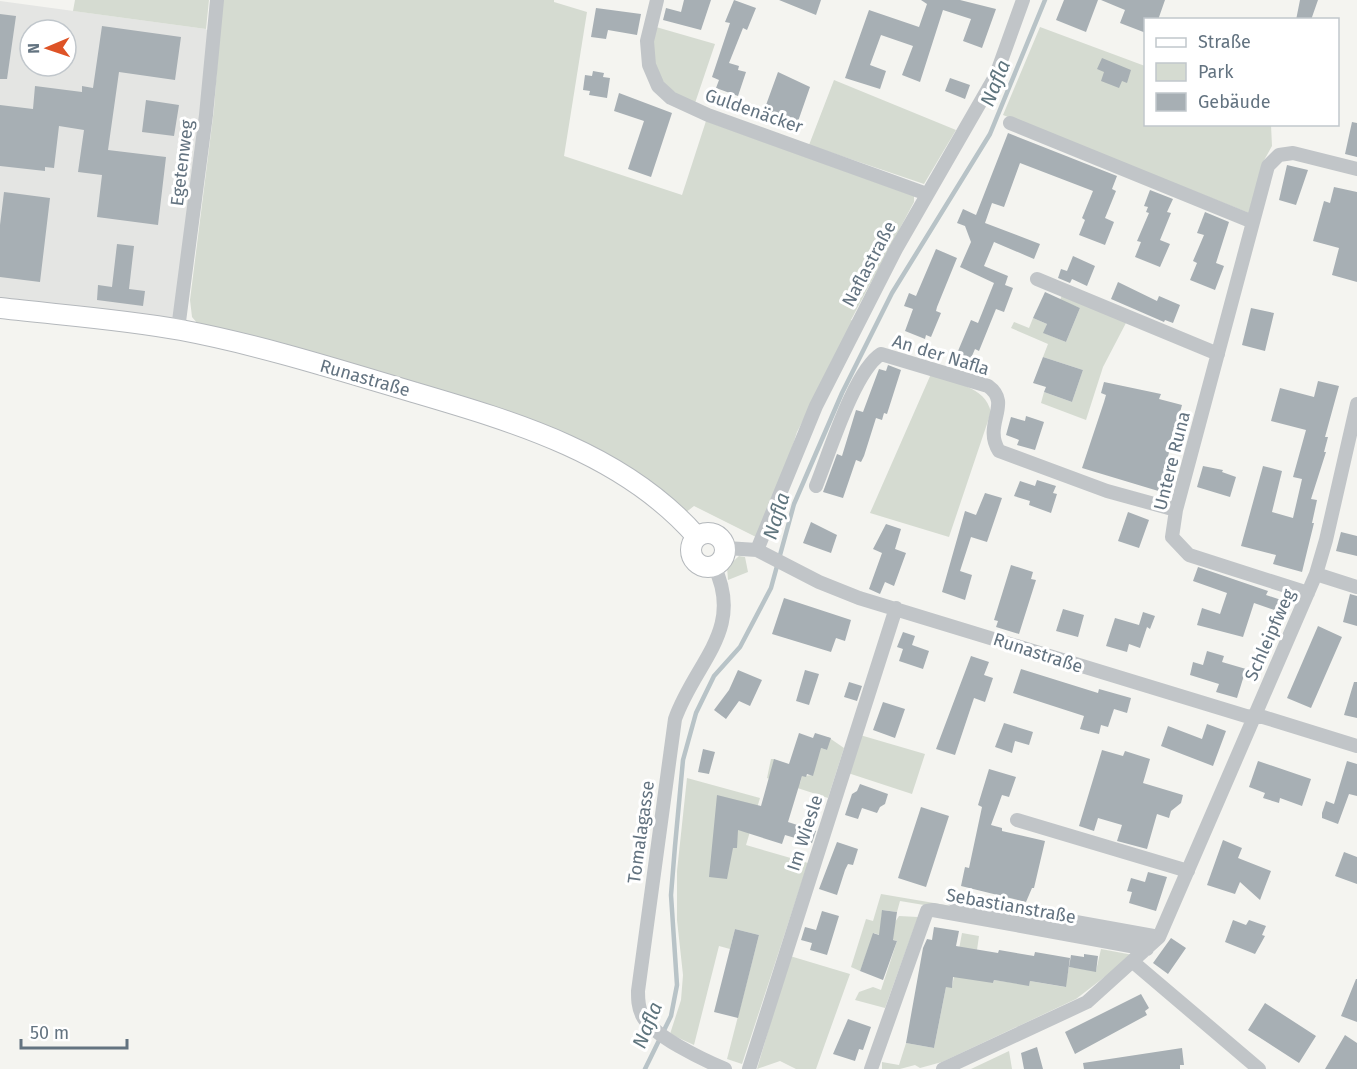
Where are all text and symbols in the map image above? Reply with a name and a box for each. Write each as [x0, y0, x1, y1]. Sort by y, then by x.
north arrow [18, 18, 78, 78]
legend [1144, 18, 1339, 126]
text: Straße [1198, 31, 1251, 53]
text: N [24, 43, 43, 54]
water label: Nafla [975, 56, 1015, 110]
text: Park [1198, 61, 1234, 83]
street label: Guldenäcker [702, 84, 806, 138]
text: Gebäude [1198, 91, 1271, 113]
street label: Egetenweg [166, 118, 198, 207]
street label: Naflastraße [837, 217, 901, 311]
street label: An der Nafla [890, 330, 992, 380]
street label: Runastraße [317, 355, 413, 401]
street label: Untere Runa [1149, 409, 1195, 513]
water label: Nafla [758, 490, 794, 542]
street label: Schleipfweg [1240, 585, 1300, 684]
street label: Runastraße [990, 628, 1086, 678]
street label: Tomalagasse [623, 779, 659, 885]
street label: Im Wiesle [782, 792, 828, 874]
street label: Sebastianstraße [944, 884, 1078, 928]
water label: Nafla [627, 998, 667, 1052]
scale bar [21, 1012, 128, 1050]
text: 50 m [30, 1022, 69, 1044]

